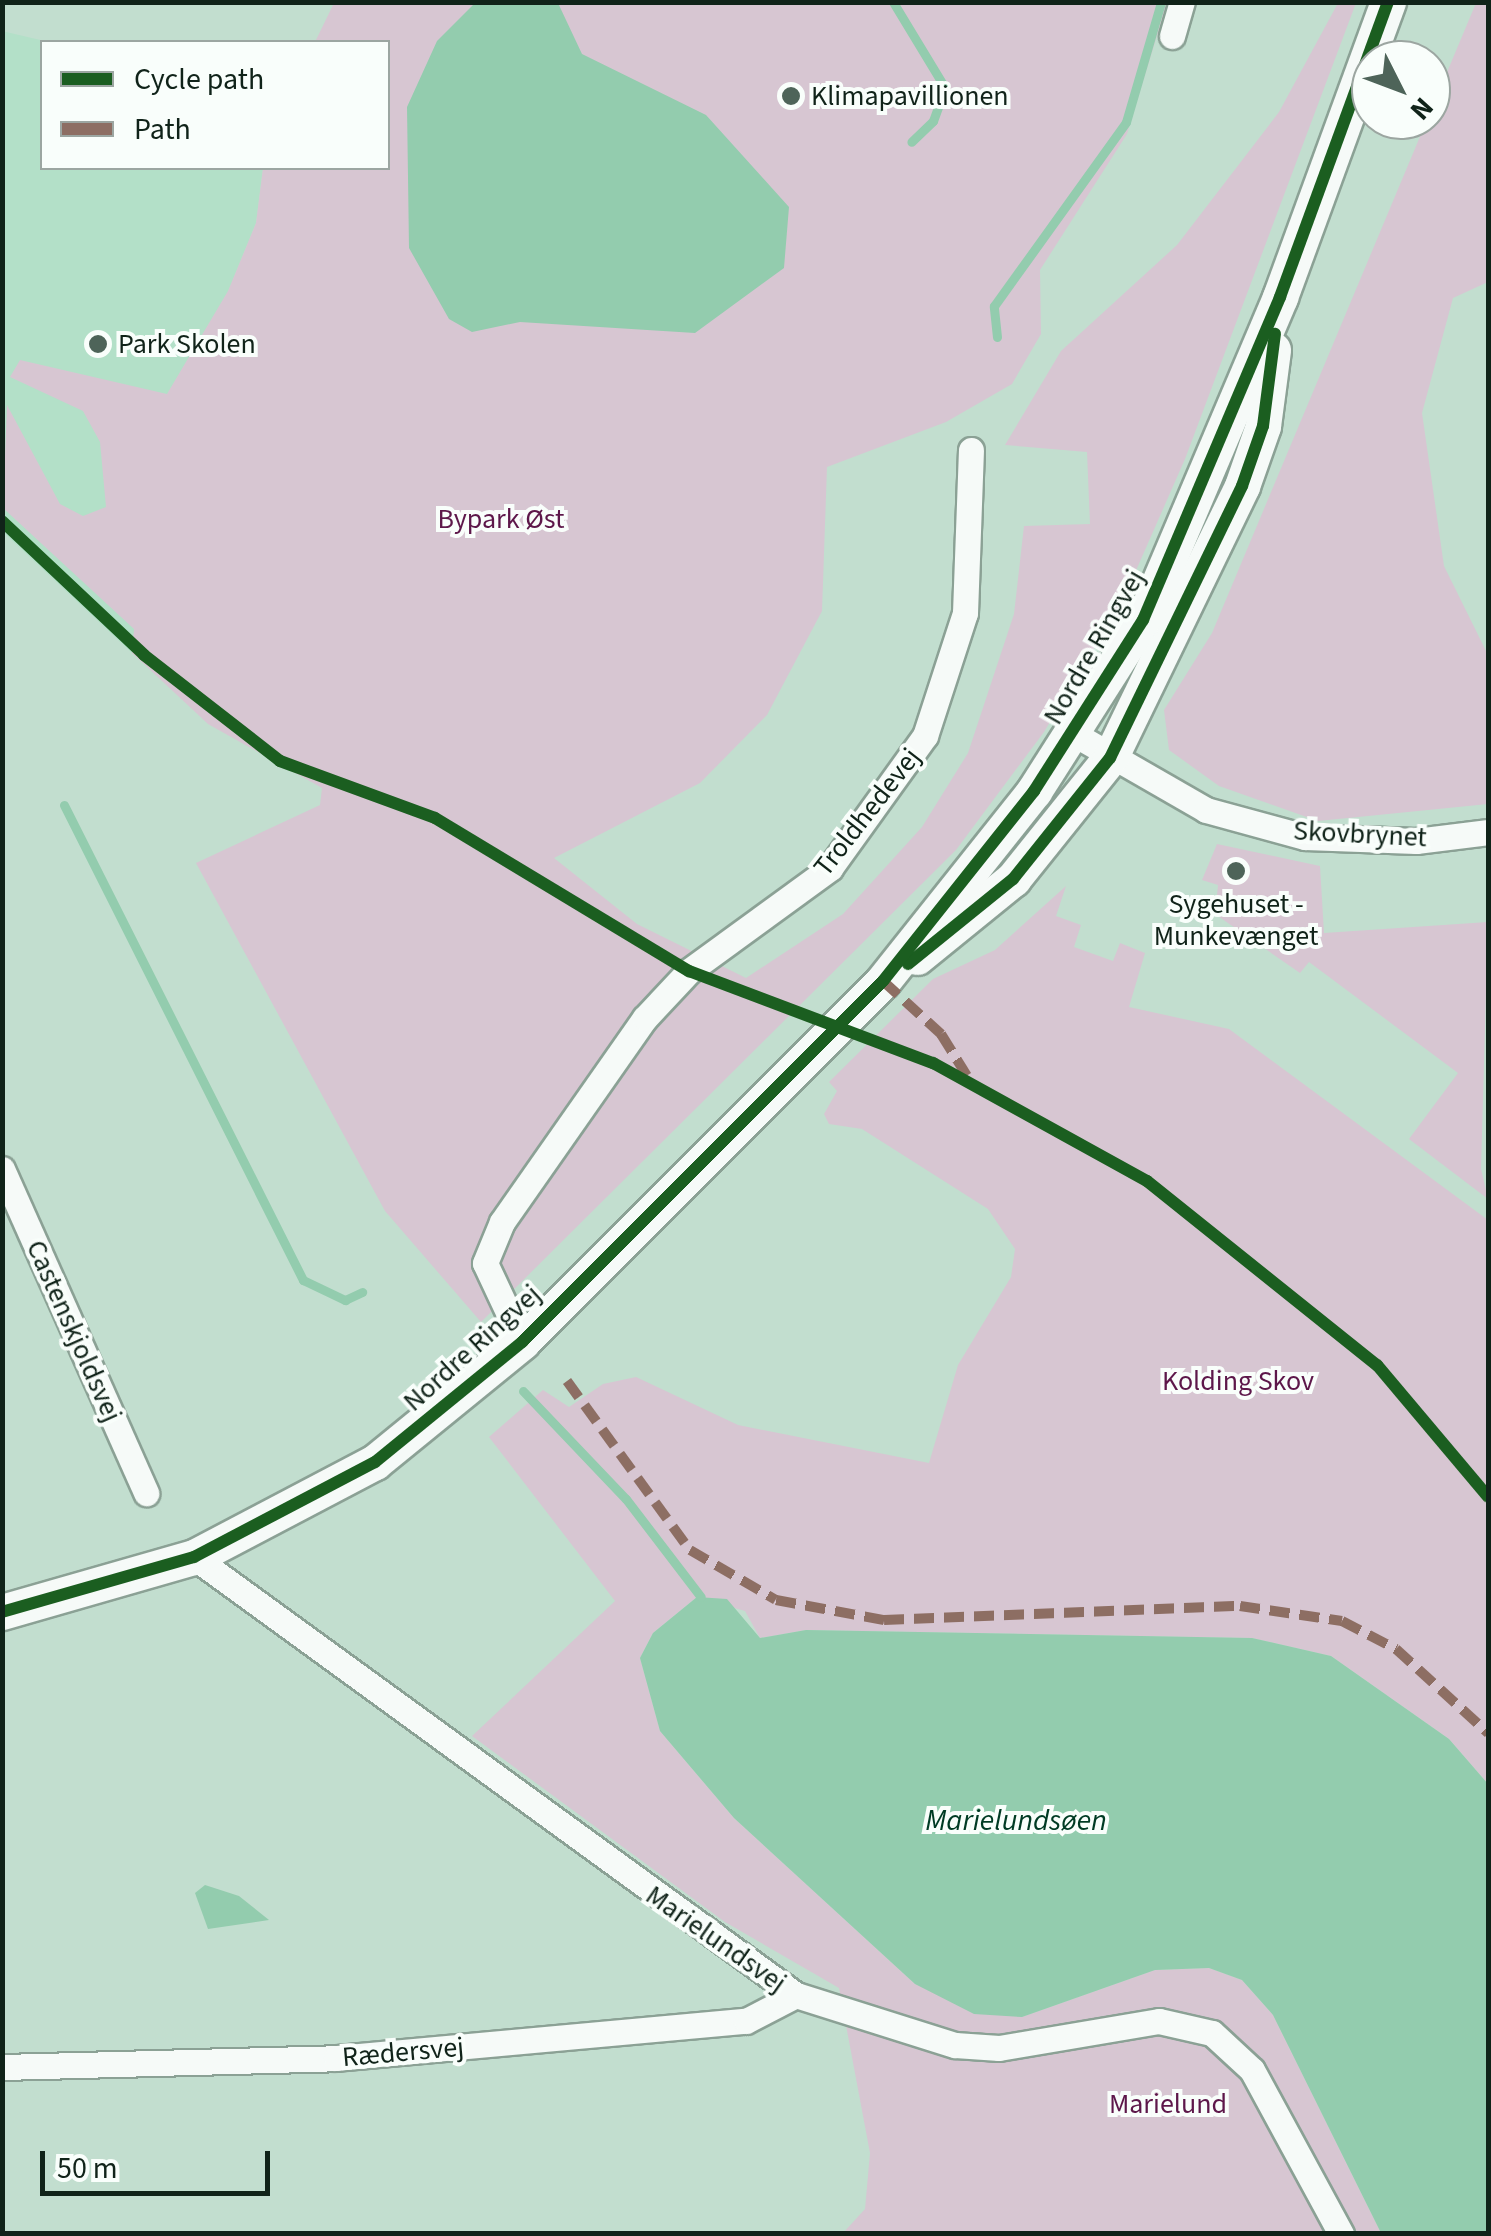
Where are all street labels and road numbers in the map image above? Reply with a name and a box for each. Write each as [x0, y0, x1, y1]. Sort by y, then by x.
street label: Nordre Ringvej [1036, 564, 1152, 730]
street label: Troldhedevej [807, 741, 927, 883]
street label: Skovbrynet [1292, 814, 1428, 854]
street label: Castenskjoldsvej [19, 1235, 129, 1427]
street label: Nordre Ringvej [396, 1278, 548, 1418]
street label: Marielundsvej [639, 1878, 793, 2000]
street label: Rædersvej [341, 2030, 465, 2074]

